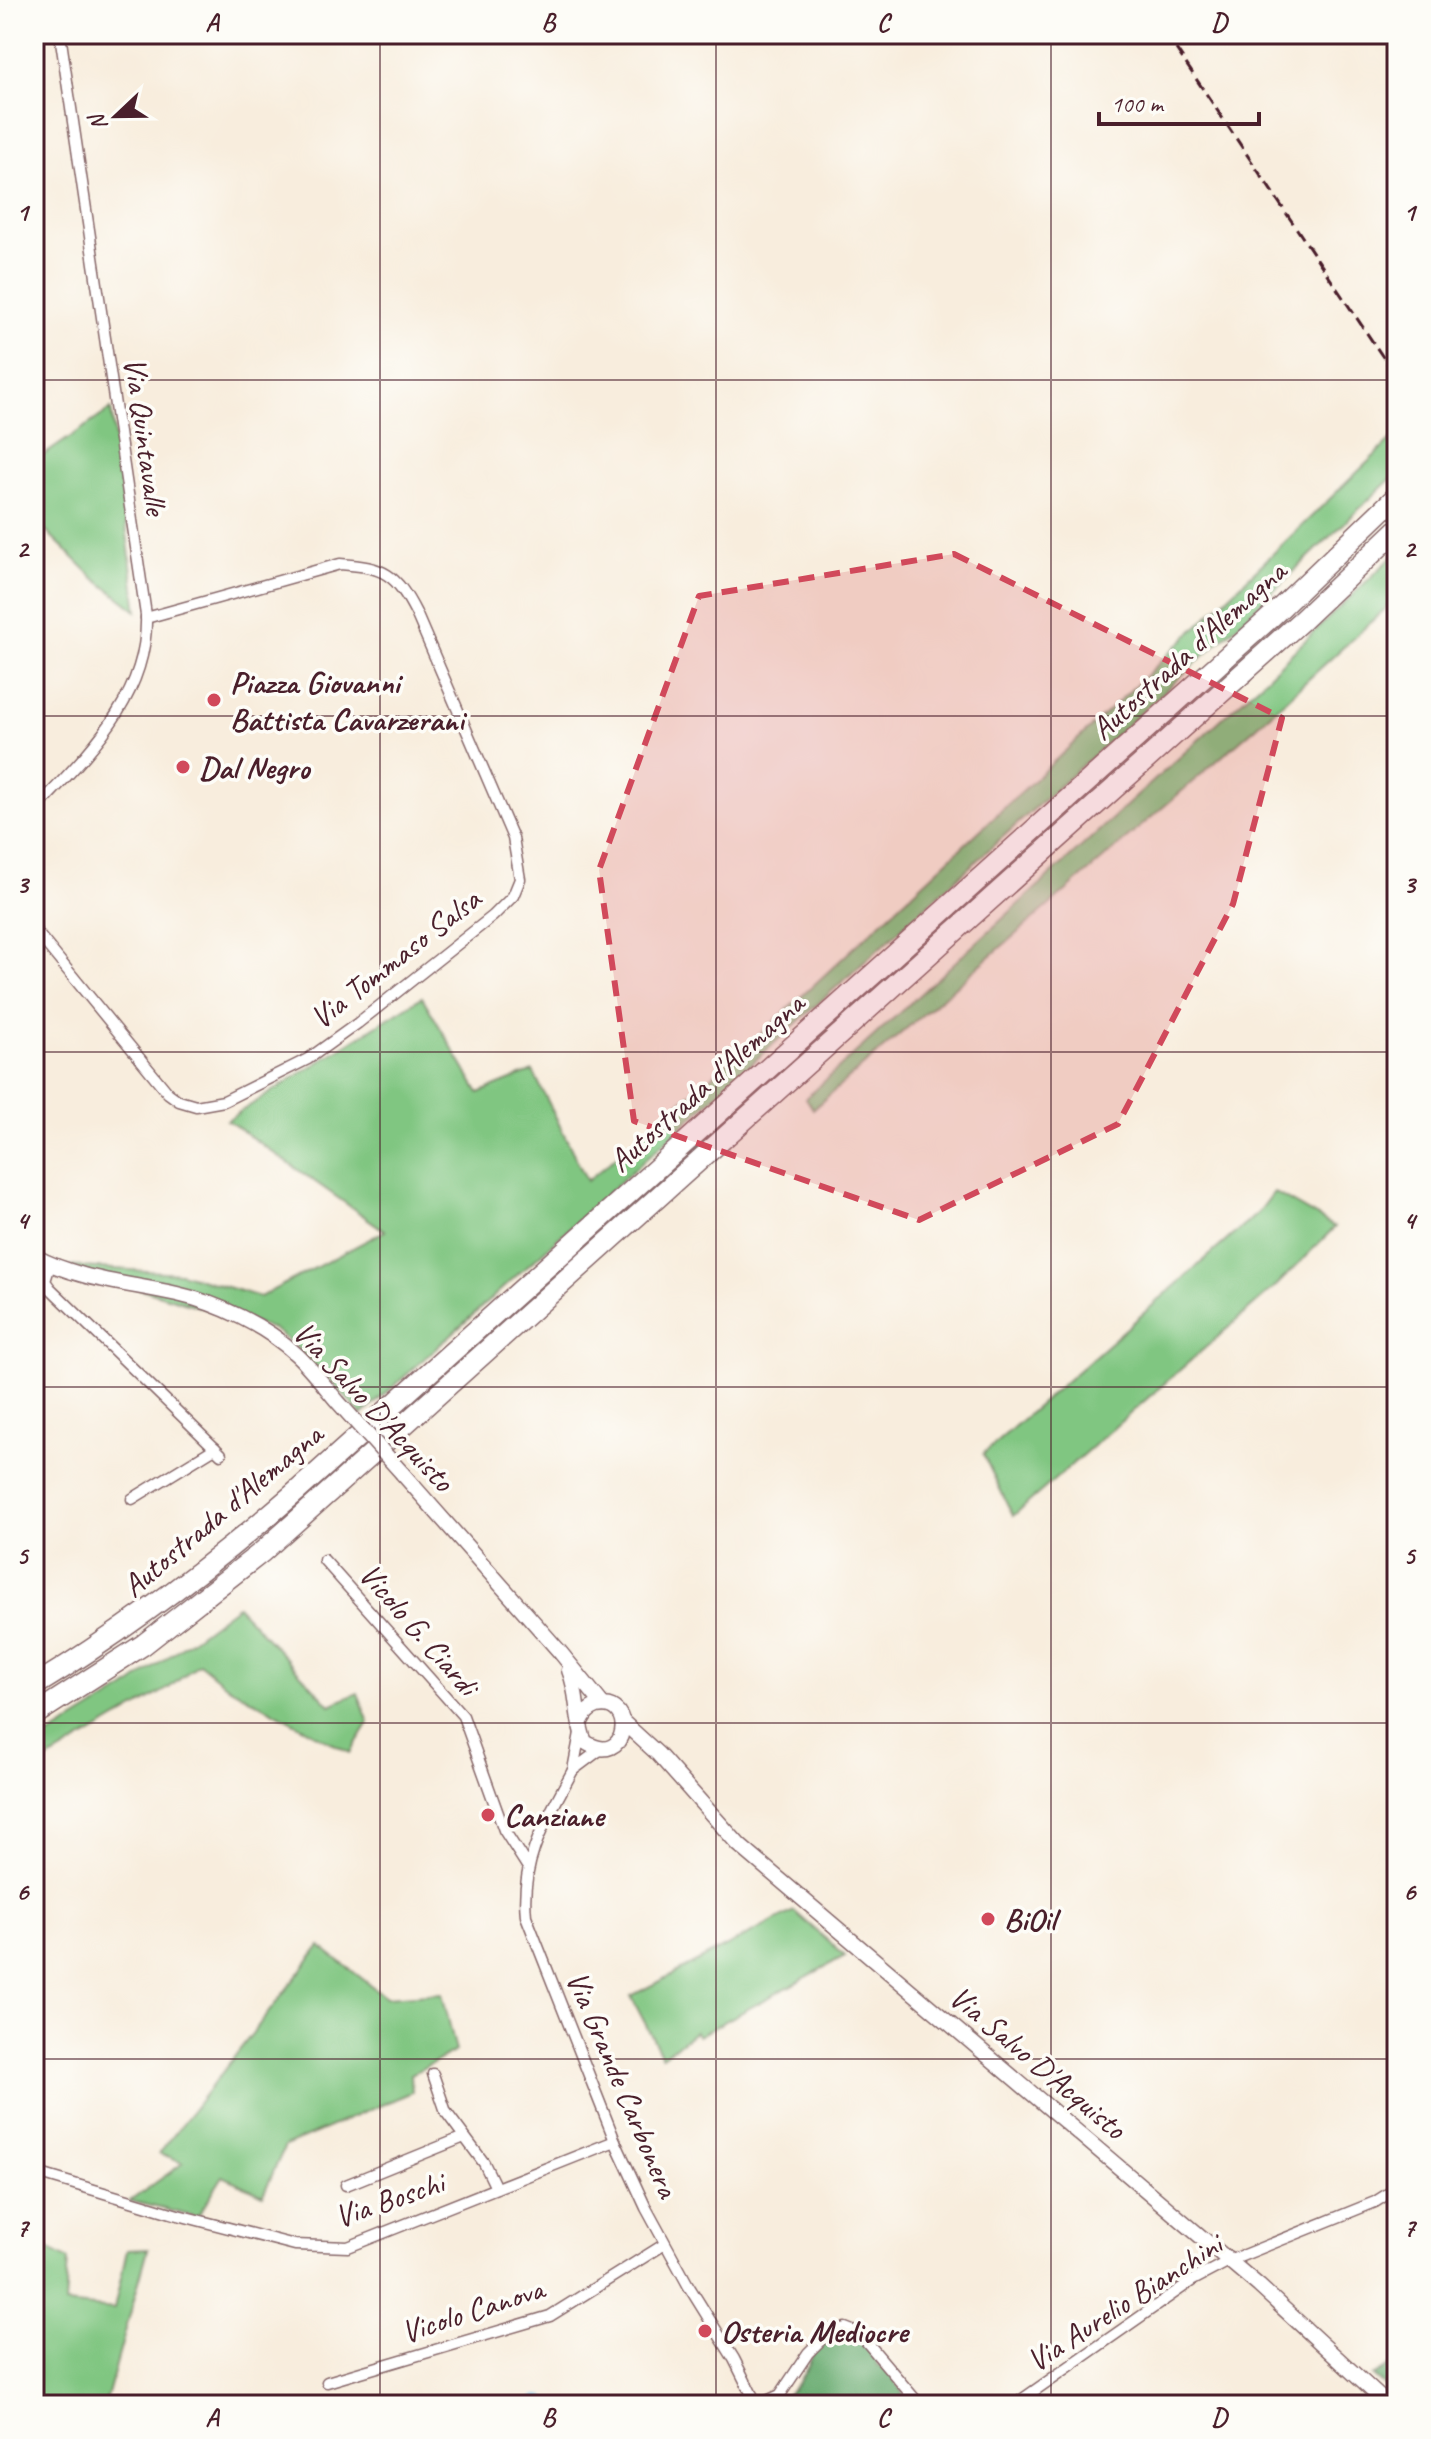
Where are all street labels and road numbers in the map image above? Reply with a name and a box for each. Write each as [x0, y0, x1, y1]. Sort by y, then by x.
street label: Via Quintavalle [114, 355, 177, 520]
street label: Autostrada d'Alemagna [1082, 550, 1297, 749]
street label: Via Tommaso Salsa [302, 878, 491, 1038]
street label: Autostrada d'Alemagna [600, 982, 815, 1181]
street label: Via Salvo D'Acquisto [284, 1313, 464, 1501]
street label: Autostrada d'Alemagna [114, 1413, 333, 1606]
street label: Vicolo G. Ciardi [350, 1555, 490, 1707]
street label: Via Grande Carbonera [556, 1965, 689, 2205]
street label: Via Salvo D'Acquisto [941, 1977, 1136, 2149]
street label: Via Boschi [329, 2160, 453, 2237]
street label: Via Aurelio Bianchini [1019, 2222, 1233, 2381]
street label: Vicolo Canova [396, 2267, 551, 2353]

